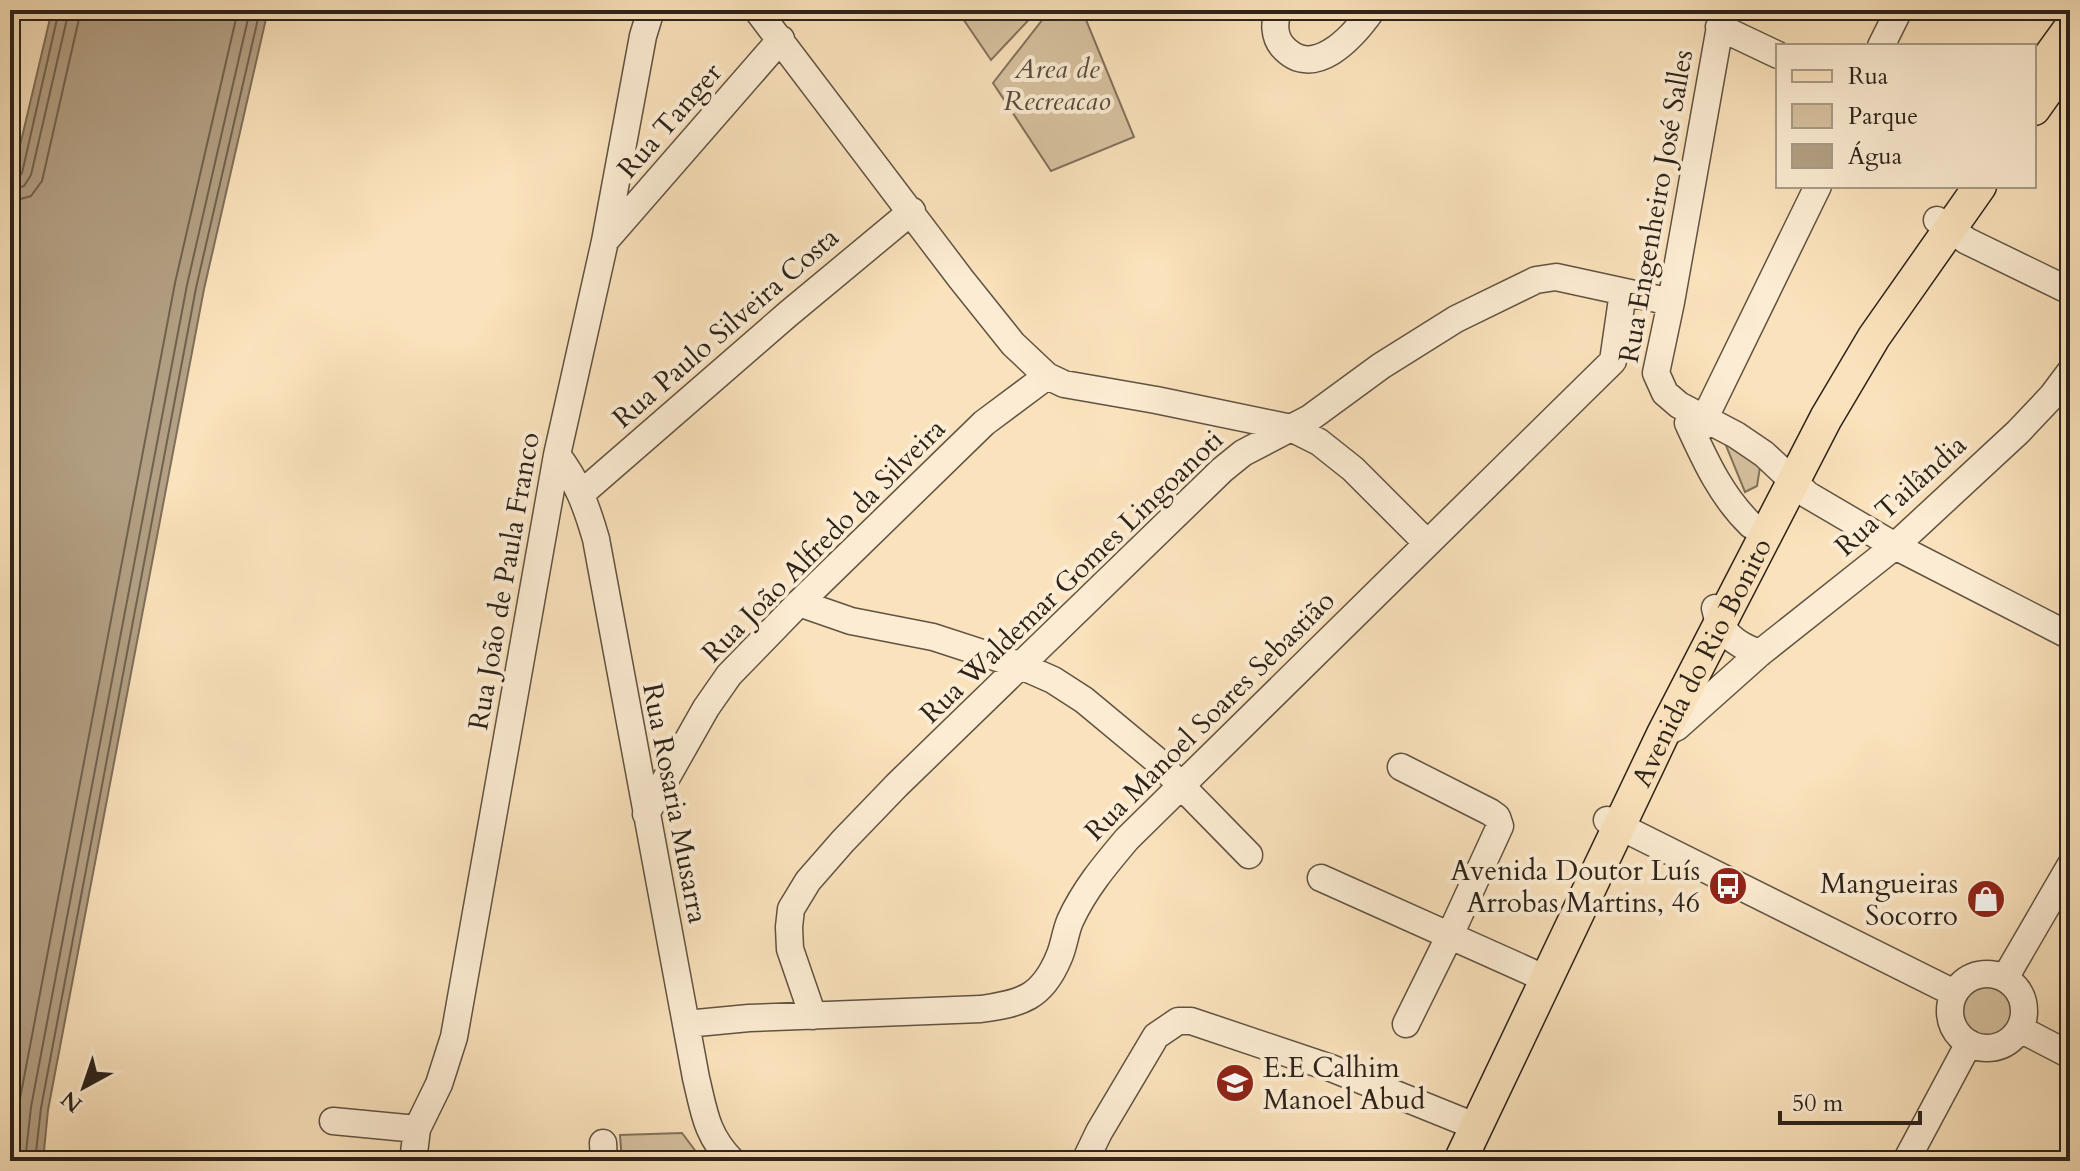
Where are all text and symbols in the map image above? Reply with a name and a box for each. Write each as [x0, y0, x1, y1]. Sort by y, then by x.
legend [1776, 44, 2036, 188]
street label: Rua Engenheiro José Salles [1610, 47, 1702, 366]
park label: Area de Recreacao [1003, 50, 1111, 120]
street label: Rua Tanger [609, 54, 731, 187]
text: Rua [1848, 60, 1889, 93]
text: Parque [1848, 100, 1918, 133]
text: Água [1848, 140, 1903, 173]
street label: Rua Paulo Silveira Costa [604, 219, 847, 437]
street label: Rua João Alfredo da Silveira [693, 410, 954, 671]
street label: Rua Waldemar Gomes Lingoanoti [912, 421, 1232, 732]
street label: Rua Tailândia [1827, 426, 1975, 565]
street label: Rua João de Paula Franco [459, 429, 549, 733]
street label: Avenida do Rio Bonito [1623, 532, 1781, 793]
street label: Rua Manoel Soares Sebastião [1076, 582, 1343, 849]
street label: Rua Rosaria Musarra [633, 680, 717, 926]
place label: Avenida Doutor Luís Arrobas Martins, 46 [1450, 852, 1700, 922]
bus stop icon: Avenida Doutor Luís Arrobas Martins, 46 [1707, 865, 1749, 907]
place label: Mangueiras Socorro [1820, 865, 1958, 935]
shop icon: Mangueiras Socorro [1965, 878, 2007, 920]
north arrow [44, 1047, 124, 1127]
place label: E.E Calhim Manoel Abud [1263, 1049, 1425, 1119]
school or university icon: E.E Calhim Manoel Abud [1214, 1062, 1256, 1104]
scale bar [1780, 1075, 1920, 1125]
text: N [55, 1084, 89, 1119]
text: 50 m [1792, 1087, 1844, 1120]

